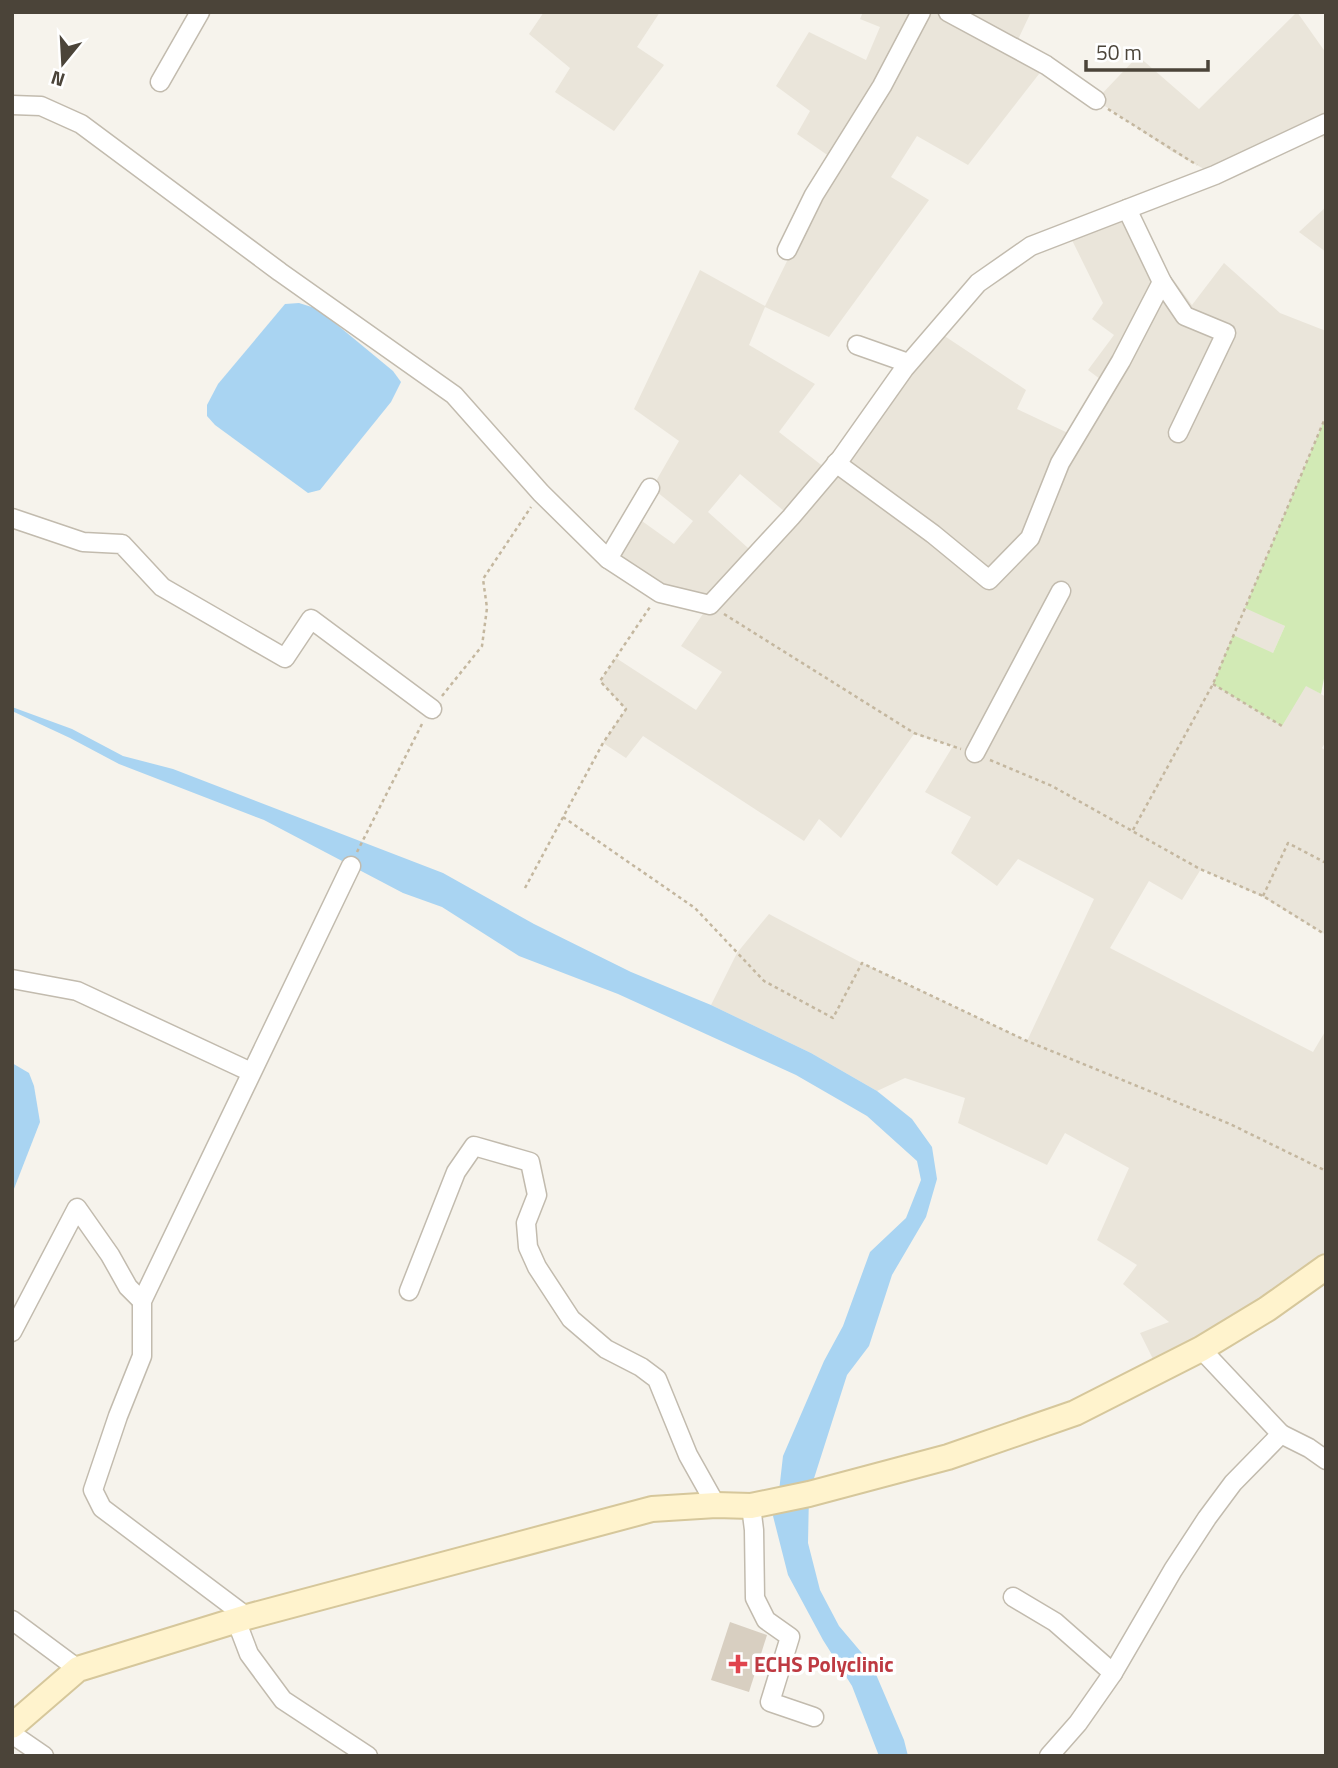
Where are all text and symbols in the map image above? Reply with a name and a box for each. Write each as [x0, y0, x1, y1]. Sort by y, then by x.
north arrow [28, 28, 98, 98]
scale bar [1086, 28, 1208, 72]
text: 50 m [1096, 36, 1142, 68]
text: N [47, 64, 68, 95]
place label: ECHS Polyclinic [754, 1648, 894, 1680]
marker: ECHS Polyclinic [728, 1654, 748, 1674]

